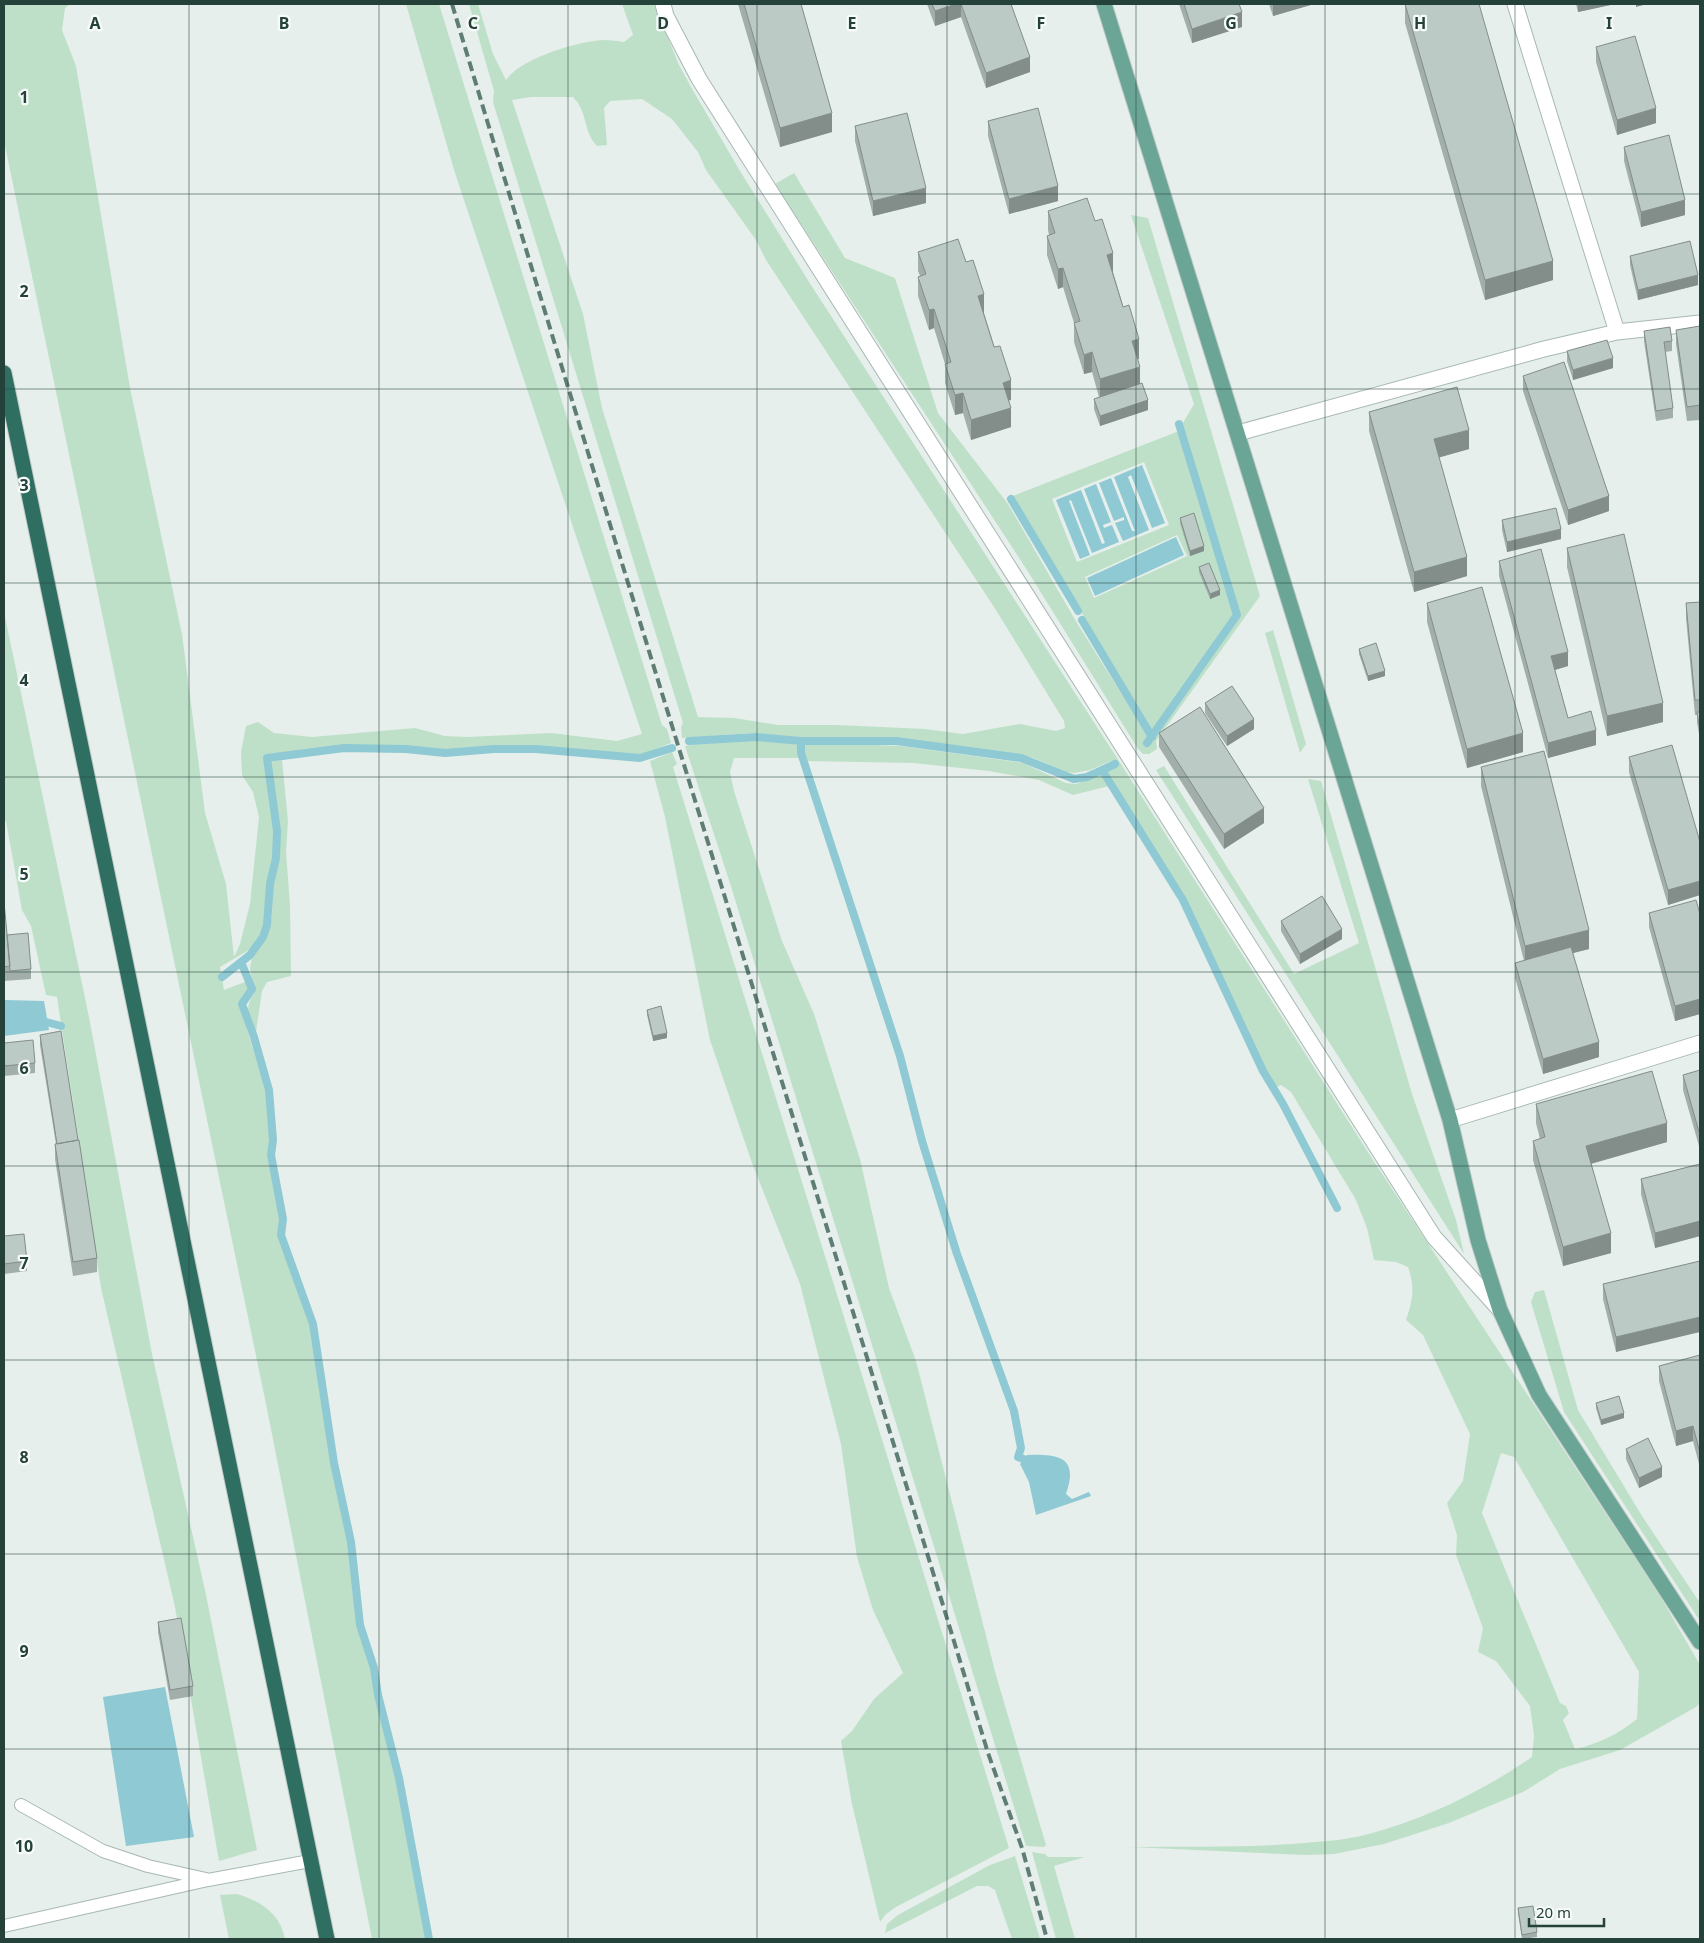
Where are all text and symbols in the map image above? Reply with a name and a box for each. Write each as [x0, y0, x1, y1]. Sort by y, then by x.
text: A [89, 12, 101, 34]
text: B [279, 12, 289, 34]
text: C [468, 12, 478, 34]
text: D [657, 12, 669, 34]
text: E [848, 12, 857, 34]
text: F [1037, 12, 1045, 34]
text: G [1225, 12, 1237, 34]
text: H [1414, 12, 1426, 34]
text: I [1606, 12, 1612, 34]
text: 1 [19, 86, 29, 108]
text: 2 [19, 280, 29, 302]
text: 3 [19, 474, 29, 496]
text: 4 [19, 669, 29, 691]
text: 5 [19, 863, 29, 885]
text: 6 [19, 1057, 29, 1079]
text: 7 [19, 1252, 29, 1274]
text: 8 [19, 1446, 29, 1468]
text: 9 [19, 1640, 29, 1662]
text: 10 [15, 1835, 33, 1857]
scale bar [1529, 1896, 1604, 1928]
text: 20 m [1536, 1902, 1571, 1922]

